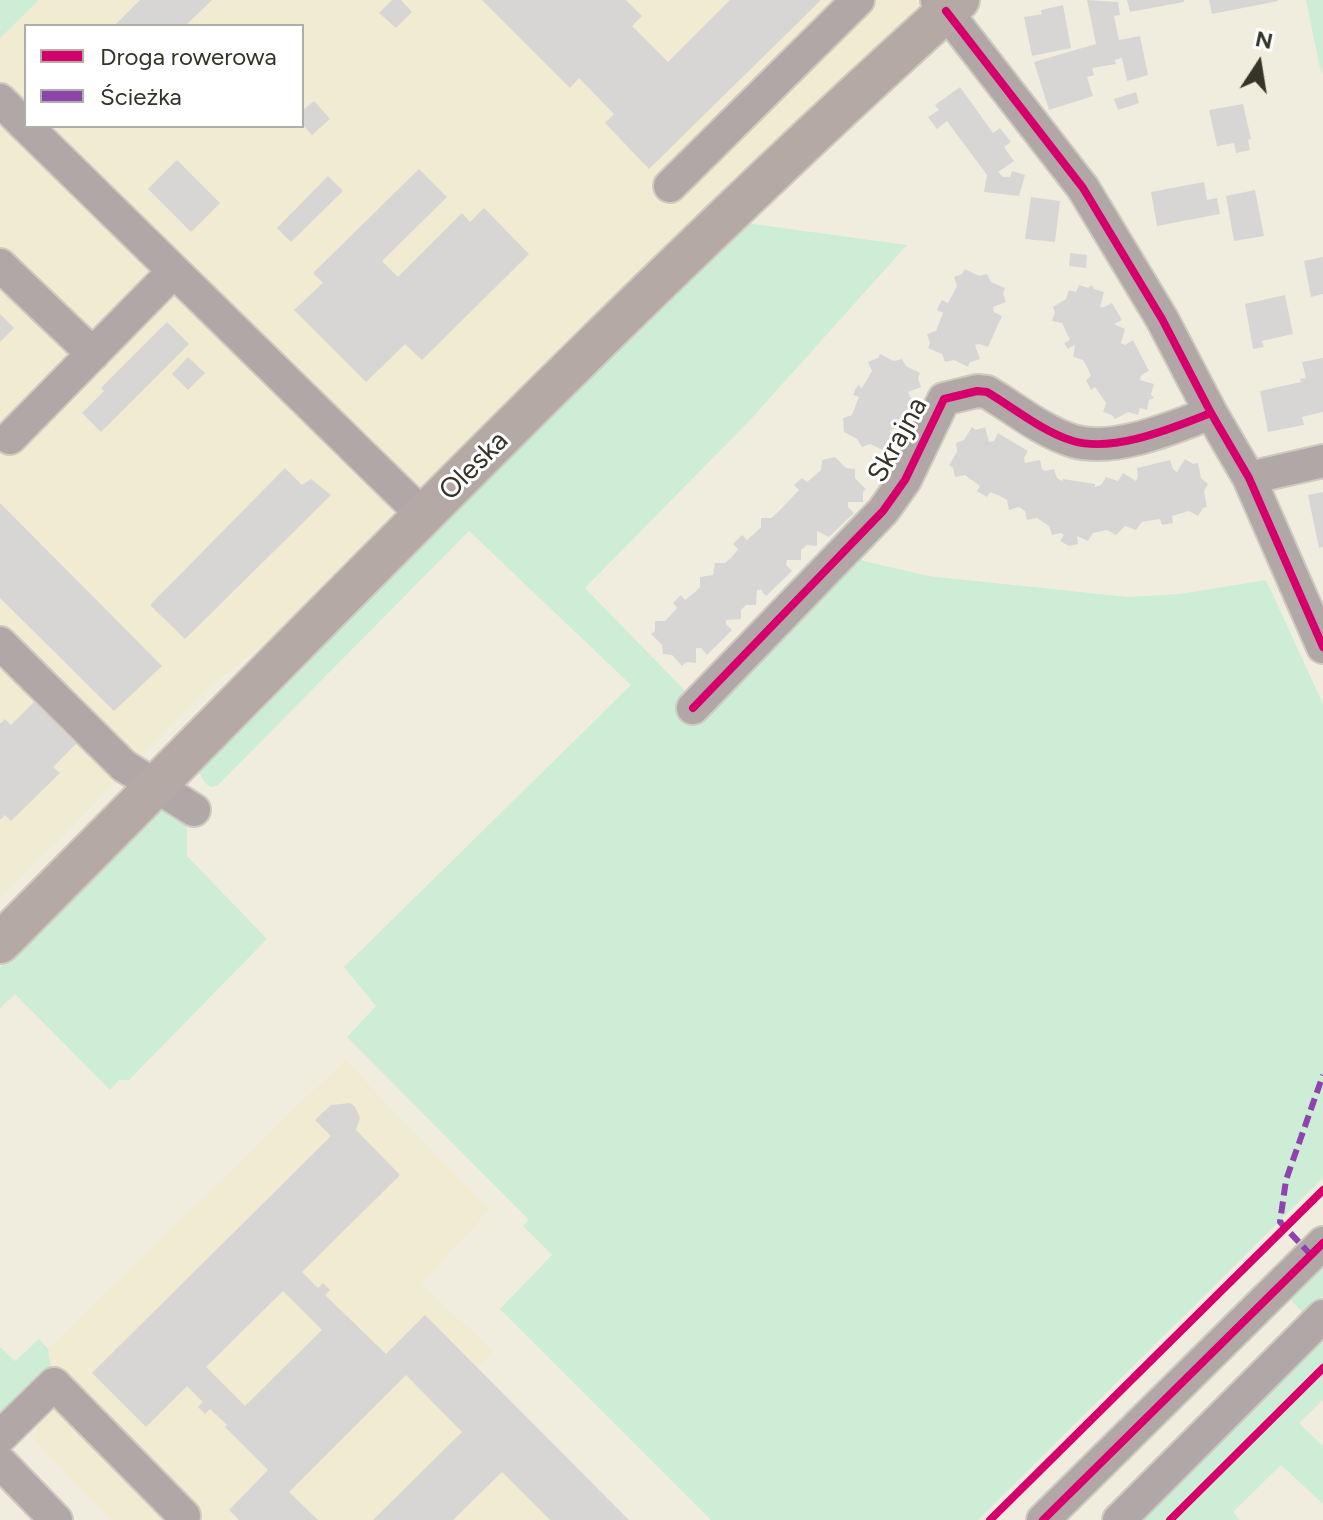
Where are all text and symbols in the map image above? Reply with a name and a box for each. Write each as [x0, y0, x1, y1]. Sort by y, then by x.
legend [24, 24, 304, 128]
north arrow [1219, 24, 1299, 104]
text: N [1253, 25, 1275, 55]
text: Droga rowerowa [100, 42, 277, 71]
text: Ścieżka [100, 82, 182, 111]
street label: Skrajna [861, 392, 935, 488]
street label: Oleska [432, 424, 516, 508]

